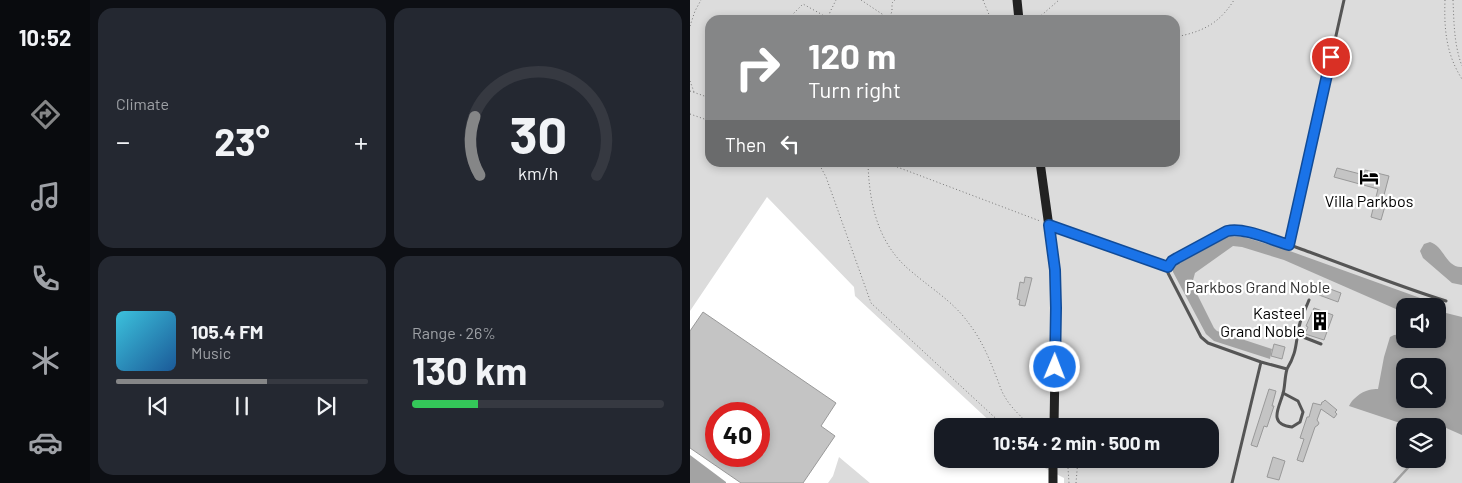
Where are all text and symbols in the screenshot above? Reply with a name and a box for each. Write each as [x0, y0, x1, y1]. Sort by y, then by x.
text: 10:52 [19, 24, 71, 50]
text: 120 m [808, 34, 896, 76]
icon: right [725, 35, 790, 100]
pin [1310, 36, 1352, 78]
icon: arrive [1317, 43, 1345, 71]
text: Turn right [808, 76, 901, 102]
text: Climate [116, 94, 169, 113]
icon: directions [28, 97, 63, 132]
text: 30 [509, 102, 567, 164]
text: 23° [214, 118, 270, 164]
text: − [116, 124, 130, 158]
text: + [354, 124, 368, 158]
icon: left [776, 130, 804, 158]
text: Then [725, 133, 766, 156]
text: km/h [518, 162, 558, 184]
hotel icon: Villa Parkbos [1358, 166, 1380, 188]
icon: music [28, 179, 63, 214]
place label: Villa Parkbos [1325, 191, 1413, 210]
icon: phone [28, 261, 63, 296]
park label: Parkbos Grand Noble [1186, 277, 1330, 296]
map controls [1396, 298, 1446, 468]
button: sound [1396, 298, 1446, 348]
place label: Kasteel Grand Noble [1220, 303, 1305, 340]
building icon: Kasteel Grand Noble [1309, 310, 1331, 332]
text: 105.4 FM [191, 320, 263, 343]
text: Range · 26% [412, 323, 496, 342]
position arrow [1028, 340, 1080, 392]
icon: climate [28, 343, 63, 378]
text: Music [191, 343, 231, 362]
text: 130 km [412, 347, 527, 393]
button: search [1396, 358, 1446, 408]
icon: previous [144, 392, 172, 420]
icon: pause [228, 392, 256, 420]
icon: next [312, 392, 340, 420]
speed limit sign: 40 [705, 402, 770, 467]
button: layers [1396, 418, 1446, 468]
icon: car [28, 425, 63, 460]
text: 10:54 · 2 min · 500 m [993, 431, 1160, 454]

